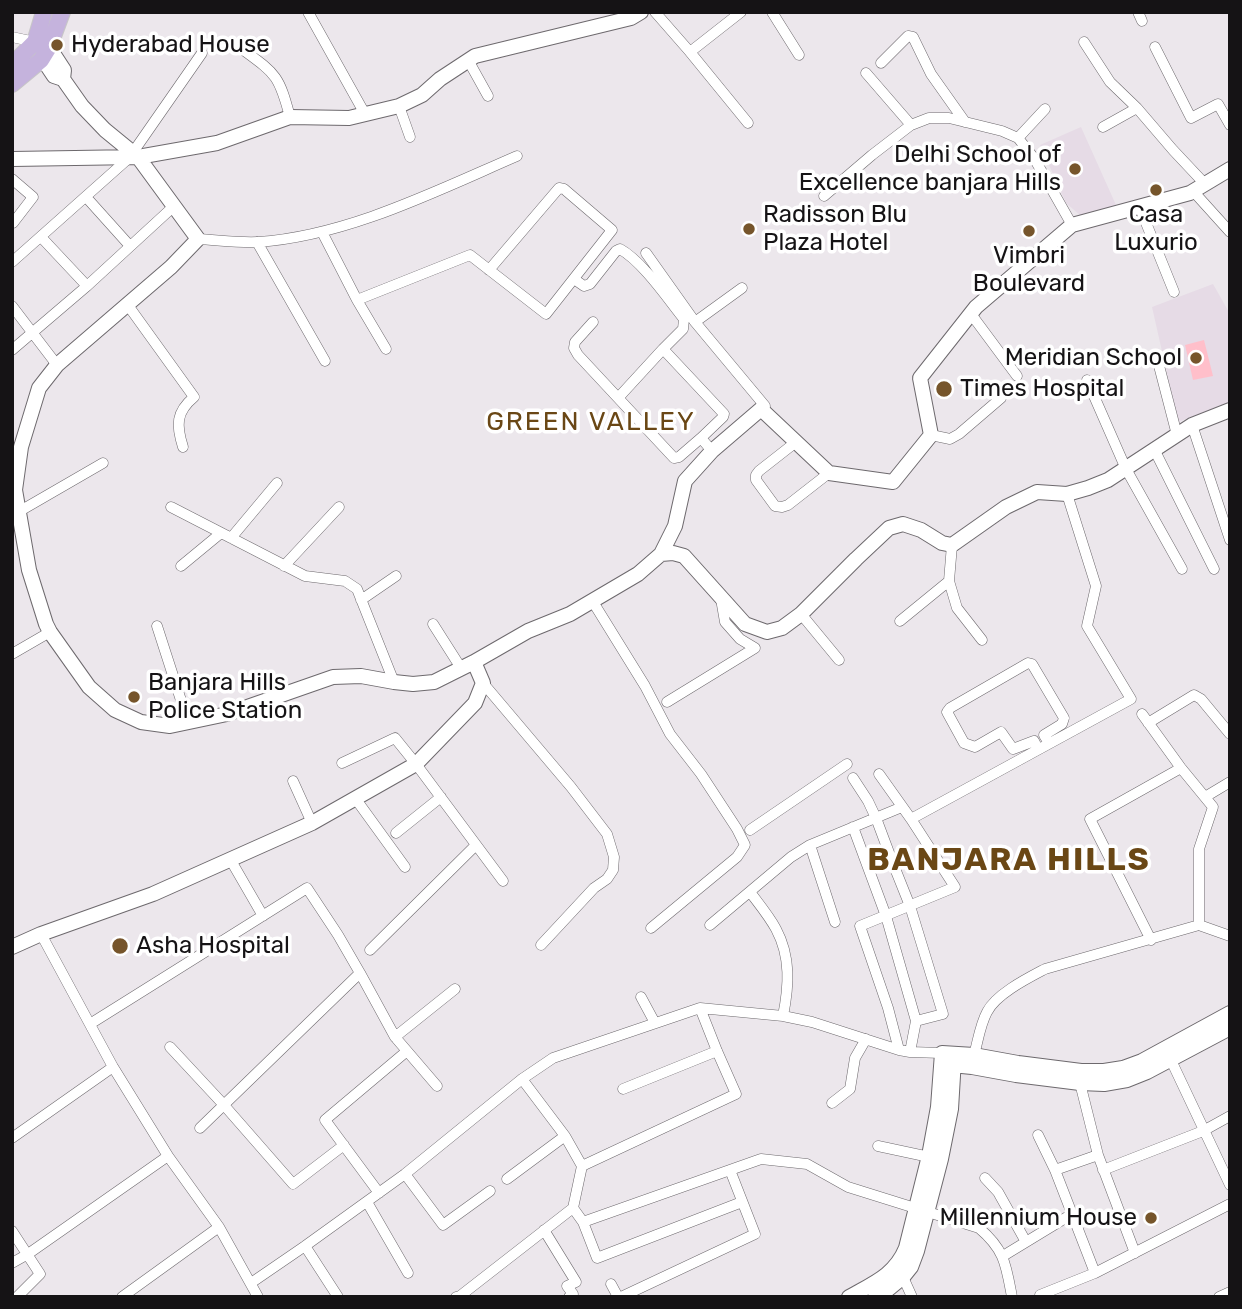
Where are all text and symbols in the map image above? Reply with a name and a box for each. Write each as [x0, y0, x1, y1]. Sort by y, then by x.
place label: Hyderabad House [71, 31, 270, 59]
marker: Hyderabad House [49, 37, 65, 53]
place label: Delhi School of Excellence banjara Hills [799, 141, 1061, 197]
marker: Delhi School of Excellence banjara Hills [1067, 161, 1083, 177]
marker: Casa Luxurio [1148, 182, 1164, 198]
place label: Radisson Blu Plaza Hotel [763, 201, 907, 257]
place label: Casa Luxurio [1114, 201, 1198, 257]
marker: Radisson Blu Plaza Hotel [741, 221, 757, 237]
marker: Vimbri Boulevard [1021, 223, 1037, 239]
place label: Vimbri Boulevard [973, 242, 1085, 298]
place label: Meridian School [1005, 344, 1182, 372]
marker: Meridian School [1188, 350, 1204, 366]
place label: Times Hospital [960, 375, 1124, 403]
marker: Times Hospital [934, 379, 954, 399]
district label: GREEN VALLEY [488, 406, 694, 438]
place label: Banjara Hills Police Station [148, 669, 302, 725]
marker: Banjara Hills Police Station [126, 689, 142, 705]
district label: BANJARA HILLS [869, 842, 1149, 880]
place label: Asha Hospital [136, 932, 290, 960]
marker: Asha Hospital [110, 936, 130, 956]
place label: Millennium House [939, 1204, 1137, 1232]
marker: Millennium House [1143, 1210, 1159, 1226]

